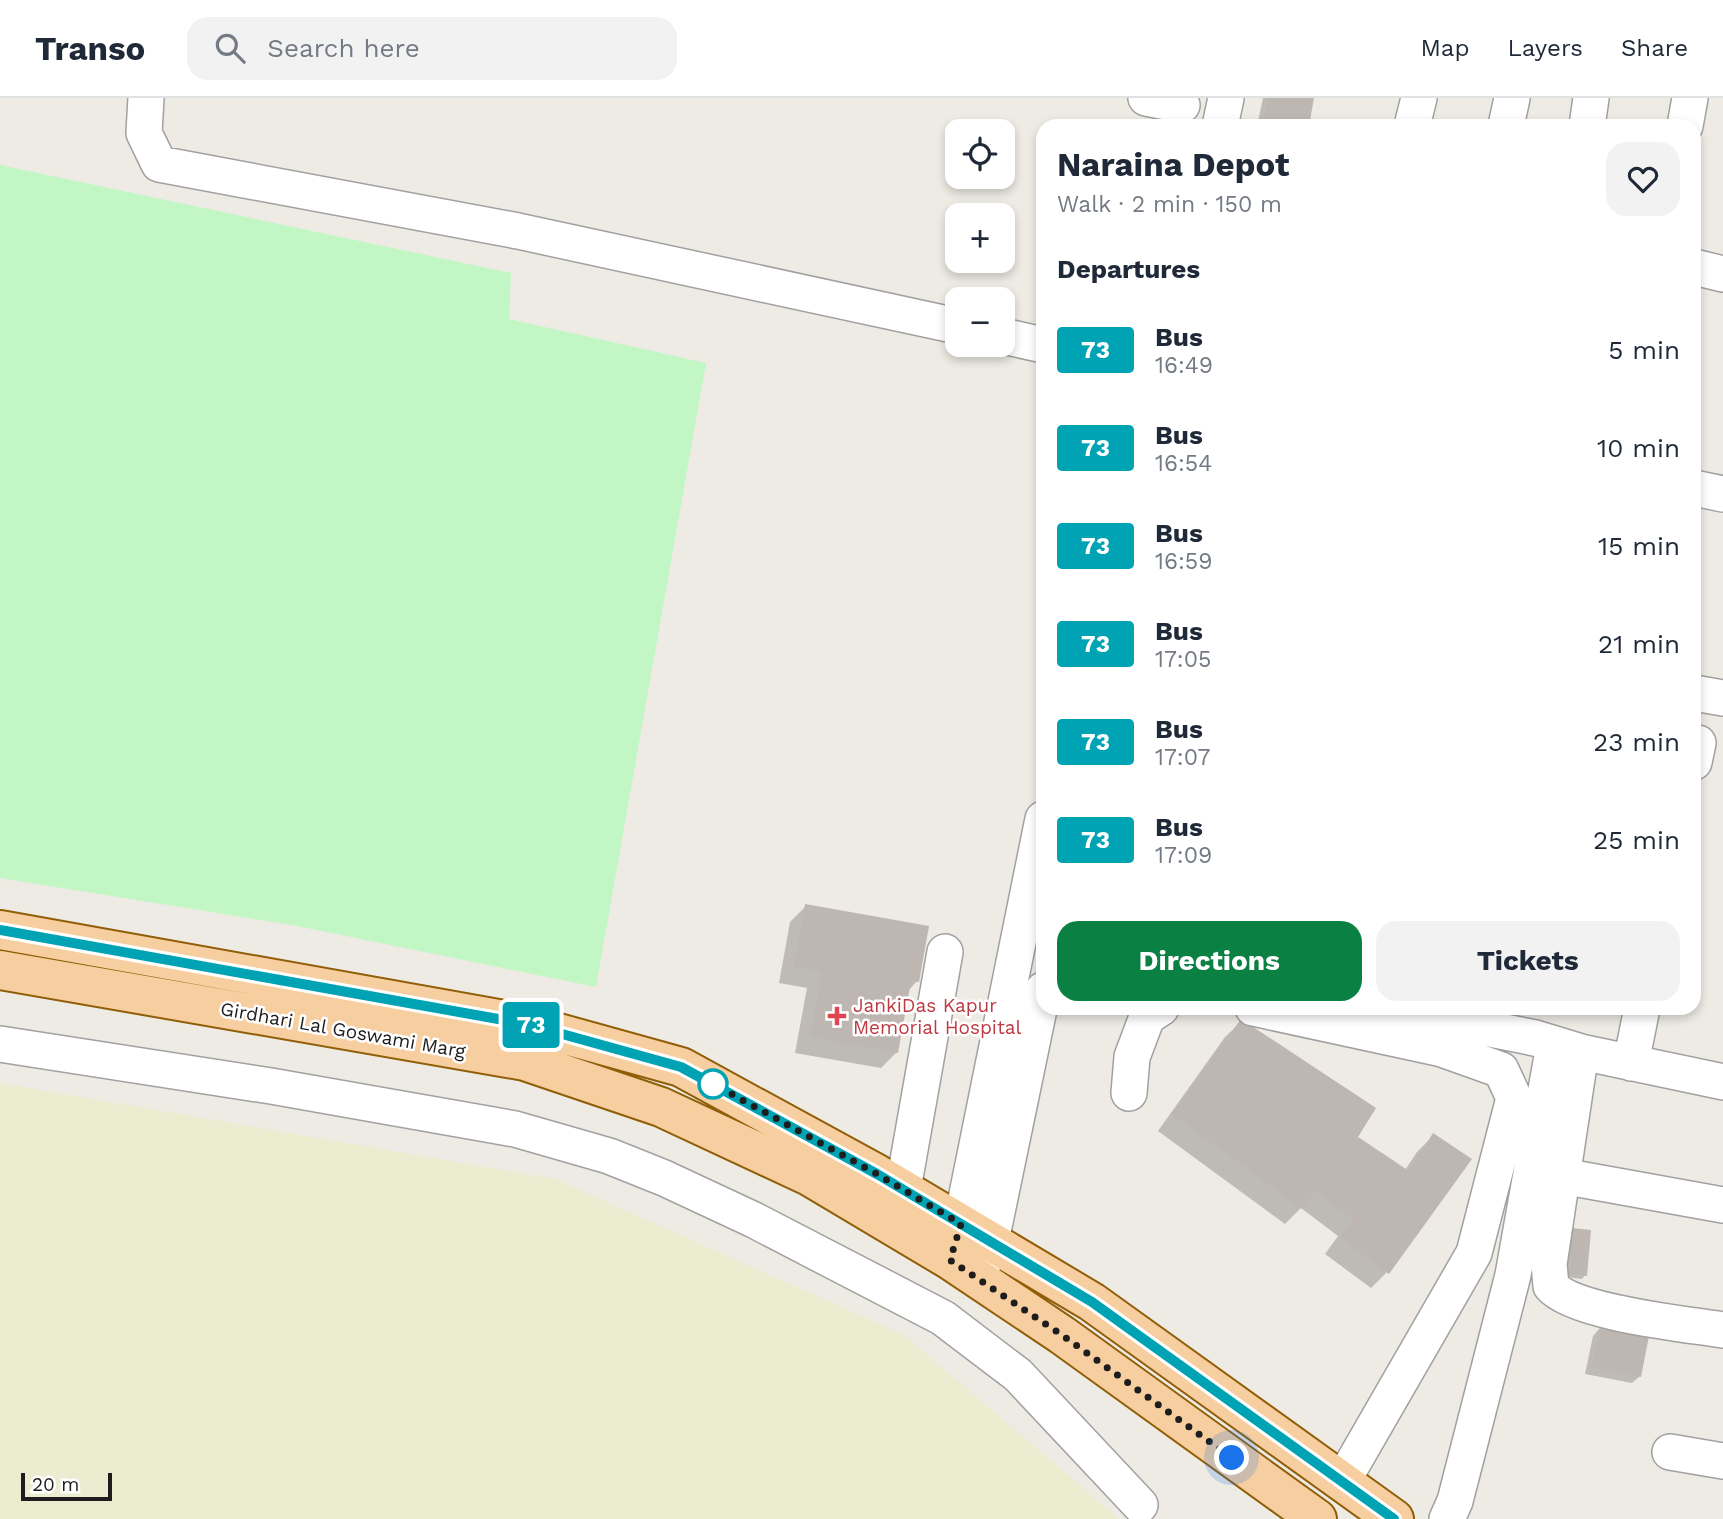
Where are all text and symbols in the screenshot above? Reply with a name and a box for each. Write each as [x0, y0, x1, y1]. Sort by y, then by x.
search box [187, 17, 677, 80]
text: Transo [35, 29, 145, 68]
icon: search [211, 29, 249, 67]
text: Search here [267, 33, 420, 63]
text: Map [1421, 34, 1469, 62]
text: Layers [1507, 34, 1583, 62]
text: Share [1621, 34, 1688, 62]
map controls [945, 119, 1015, 357]
button: locate [945, 119, 1015, 189]
button: heart [1606, 142, 1680, 216]
text: Naraina Depot [1057, 145, 1289, 184]
text: Walk · 2 min · 150 m [1057, 191, 1282, 218]
button: + [945, 203, 1015, 273]
text: Departures [1057, 254, 1200, 284]
button: − [945, 287, 1015, 357]
text: Bus [1155, 322, 1203, 352]
text: 5 min [1608, 335, 1680, 365]
text: 73 [1081, 336, 1110, 364]
text: 16:49 [1155, 352, 1213, 379]
text: Bus [1155, 420, 1203, 450]
text: 10 min [1597, 433, 1680, 463]
text: 73 [1081, 434, 1110, 462]
text: 16:54 [1155, 450, 1212, 477]
text: Bus [1155, 518, 1203, 548]
text: 15 min [1598, 531, 1680, 561]
text: 73 [1081, 532, 1110, 560]
text: 16:59 [1155, 548, 1212, 575]
text: Bus [1155, 616, 1203, 646]
text: 21 min [1598, 629, 1680, 659]
text: 73 [1081, 630, 1110, 658]
text: 17:05 [1155, 646, 1211, 673]
text: Bus [1155, 714, 1203, 744]
text: 23 min [1593, 727, 1680, 757]
text: 73 [1081, 728, 1110, 756]
text: 17:07 [1155, 744, 1210, 771]
text: Bus [1155, 812, 1203, 842]
text: 25 min [1593, 825, 1680, 855]
text: 73 [1081, 826, 1110, 854]
text: 17:09 [1155, 842, 1212, 869]
button: Directions [1057, 921, 1362, 1001]
button: Tickets [1376, 921, 1680, 1001]
place label: JankiDas Kapur Memorial Hospital [853, 994, 1022, 1039]
street label: Girdhari Lal Goswami Marg [219, 997, 468, 1063]
line badge: 73 [500, 1002, 562, 1048]
marker: JankiDas Kapur Memorial Hospital [827, 1006, 847, 1026]
text: 73 [517, 1011, 545, 1039]
unlabelled marker [698, 1069, 728, 1099]
your location [1214, 1440, 1249, 1475]
scale bar [21, 1470, 112, 1502]
text: 20 m [32, 1473, 79, 1496]

